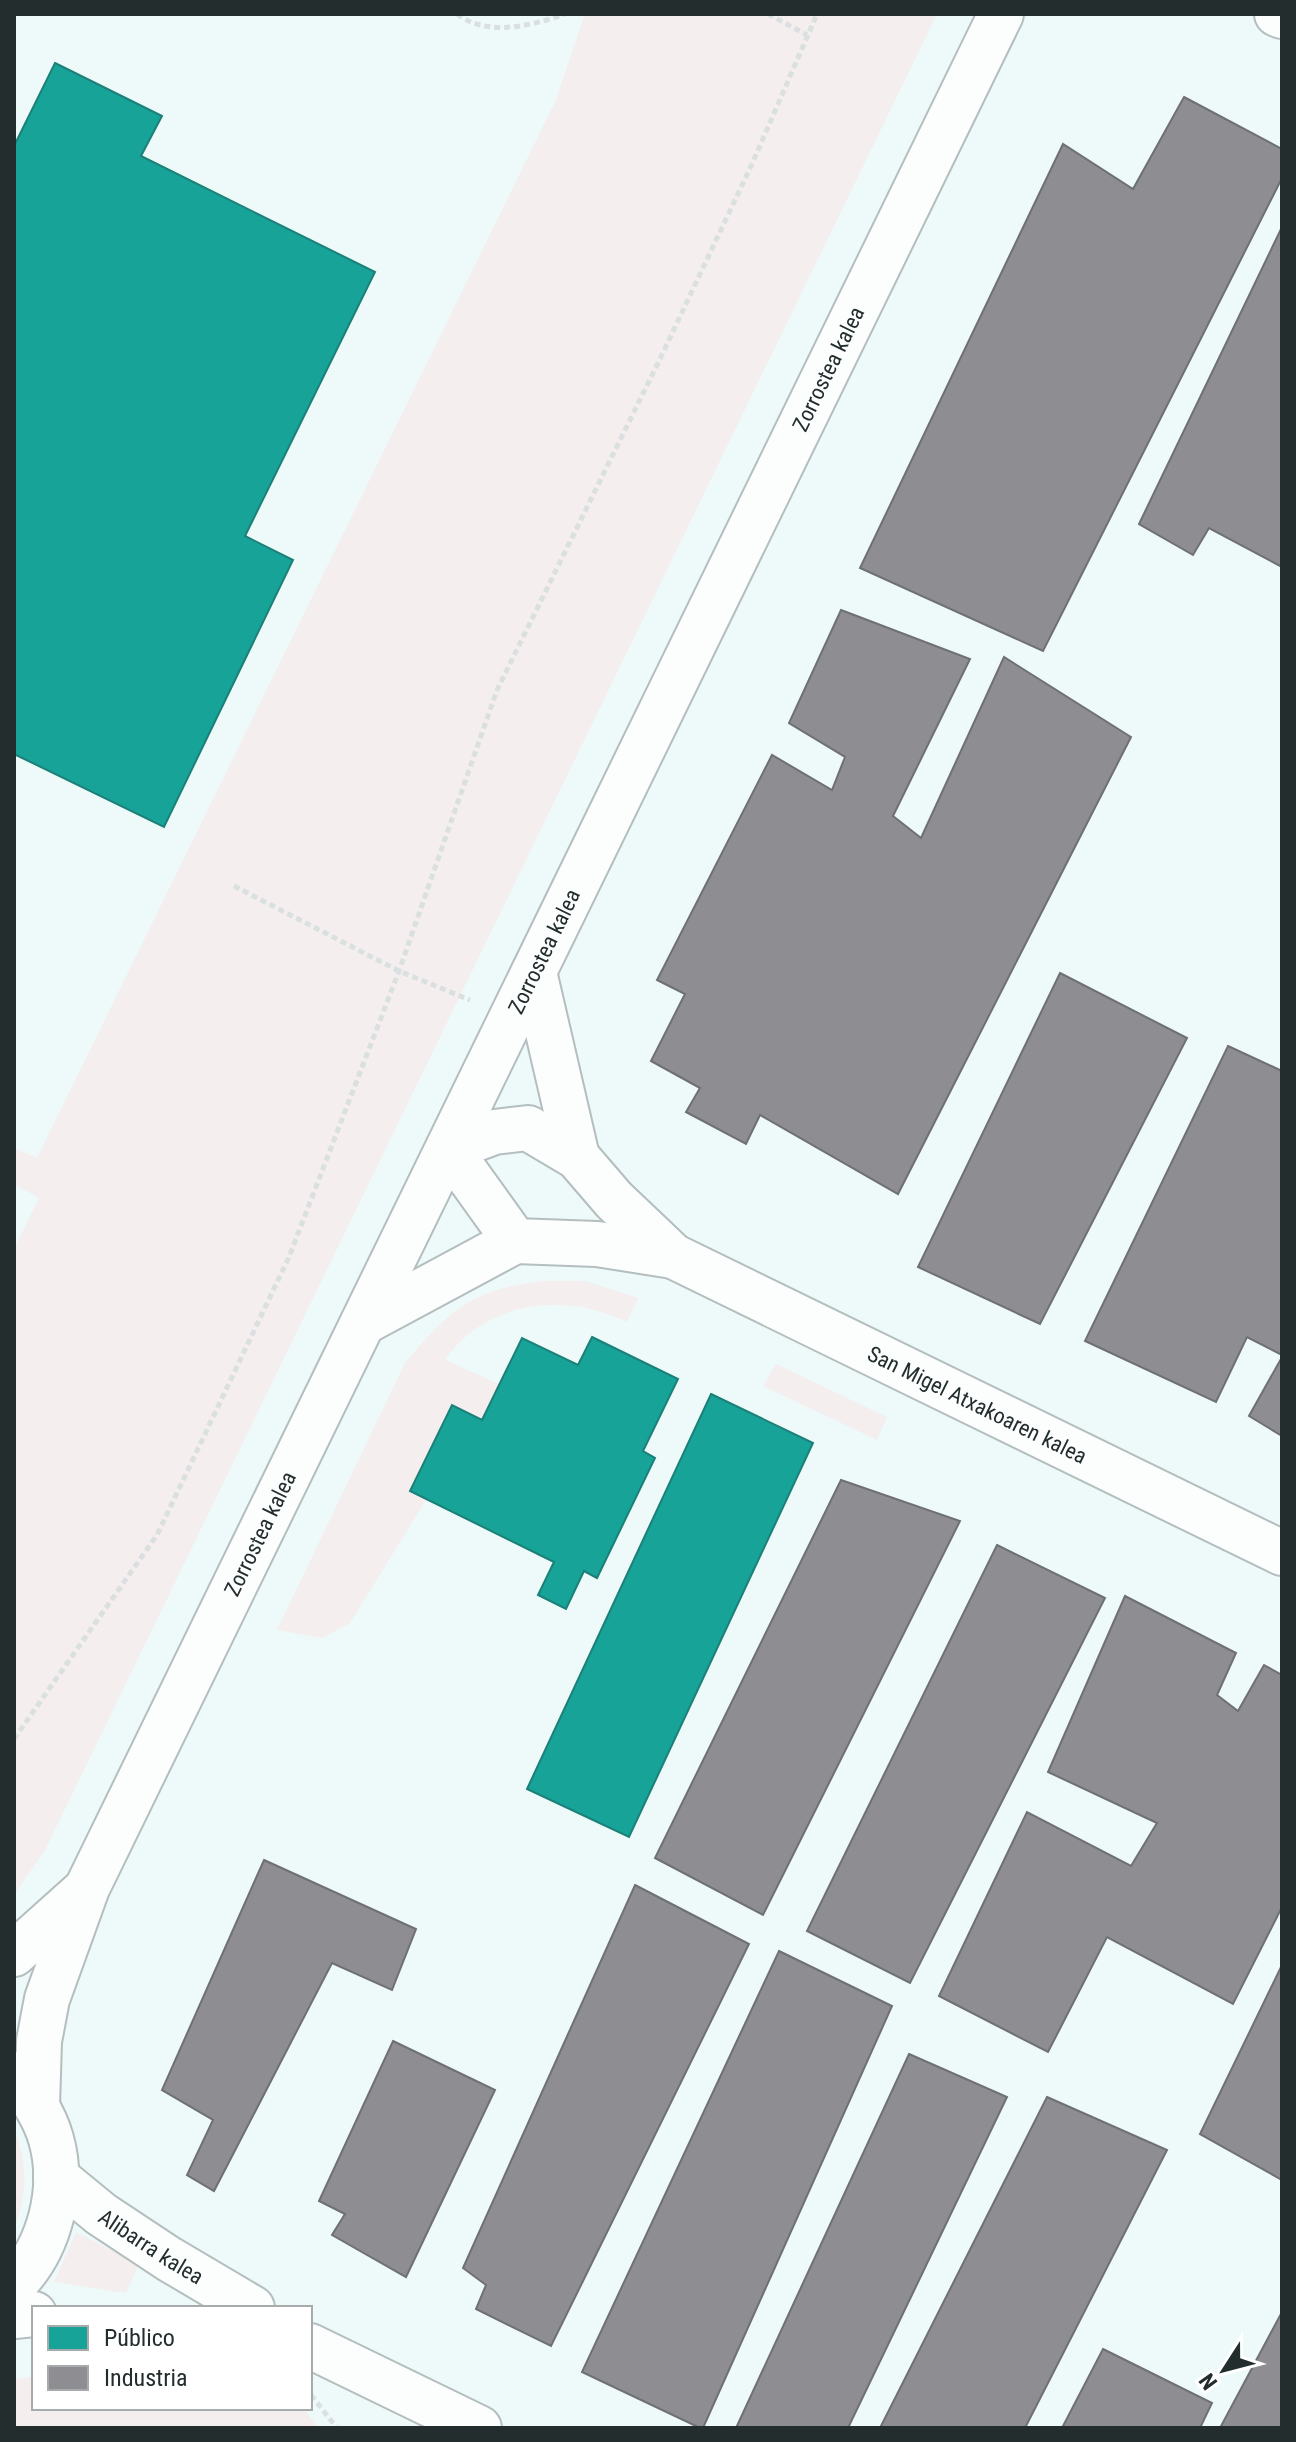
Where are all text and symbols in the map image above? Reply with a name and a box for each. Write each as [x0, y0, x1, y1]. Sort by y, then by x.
street label: Zorrostea kalea [787, 302, 869, 435]
street label: Zorrostea kalea [503, 885, 585, 1018]
street label: San Migel Atxakoaren kalea [864, 1341, 1091, 1468]
street label: Zorrostea kalea [219, 1467, 301, 1600]
street label: Alibarra kalea [94, 2204, 208, 2289]
legend [32, 2306, 312, 2410]
text: Público [104, 2324, 175, 2352]
north arrow [1184, 2330, 1264, 2410]
text: Industria [104, 2364, 188, 2392]
text: N [1194, 2369, 1222, 2394]

